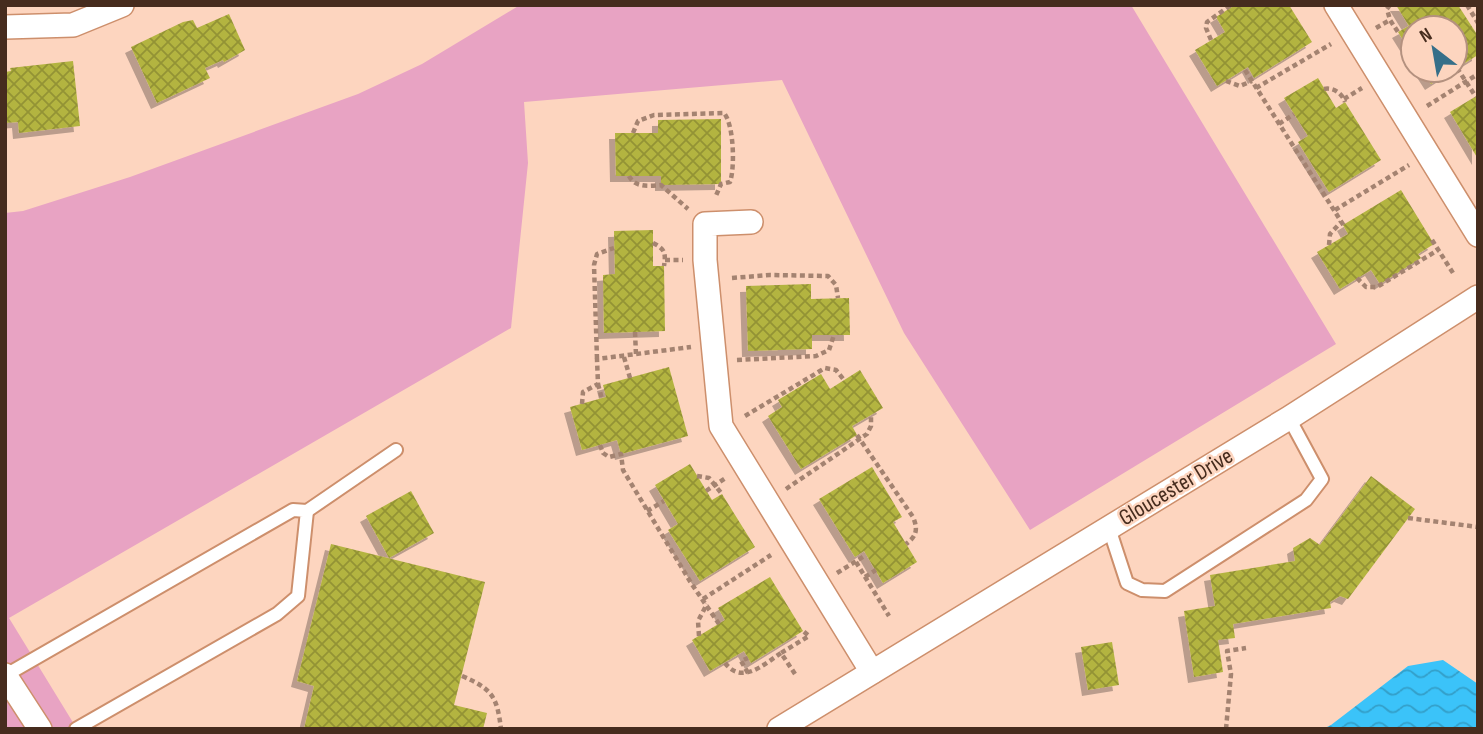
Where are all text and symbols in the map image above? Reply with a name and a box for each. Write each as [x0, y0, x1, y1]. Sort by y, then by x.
north arrow [1399, 14, 1469, 84]
text: N [1416, 23, 1436, 48]
street label: Gloucester Drive [1114, 442, 1238, 532]

